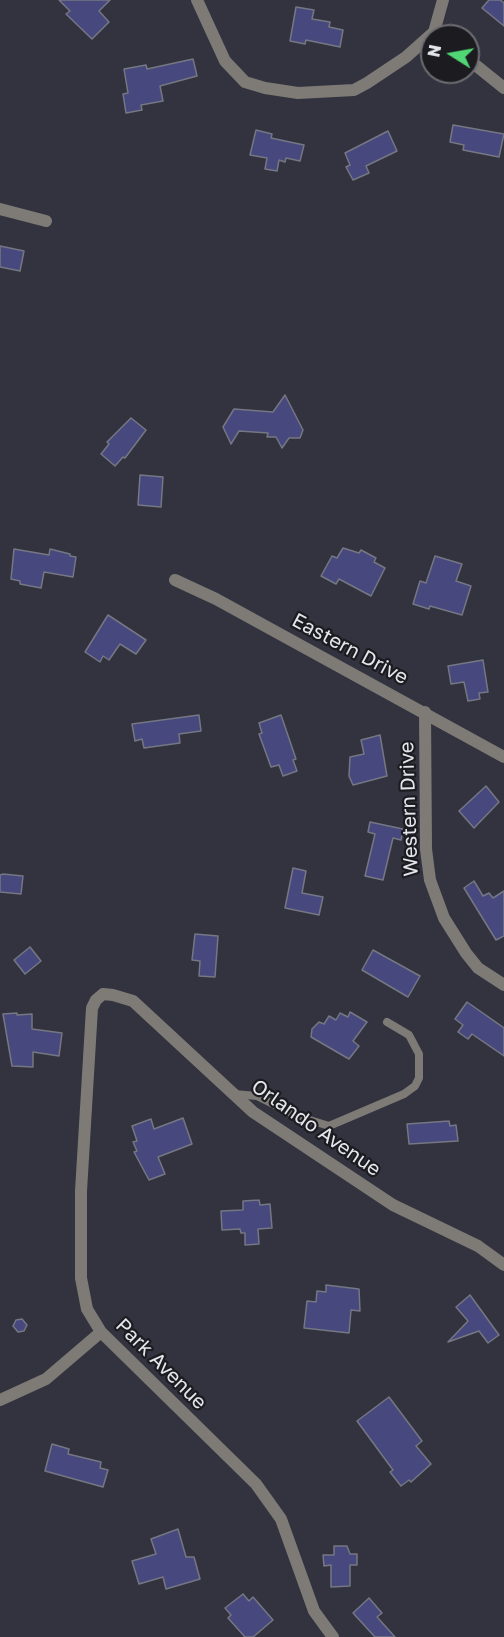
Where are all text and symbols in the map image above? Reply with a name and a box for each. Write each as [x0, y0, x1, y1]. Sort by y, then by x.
north arrow [420, 24, 480, 84]
text: N [423, 43, 445, 59]
street label: Eastern Drive [288, 608, 412, 690]
street label: Western Drive [395, 741, 423, 877]
street label: Orlando Avenue [247, 1074, 385, 1182]
street label: Park Avenue [110, 1313, 212, 1415]

